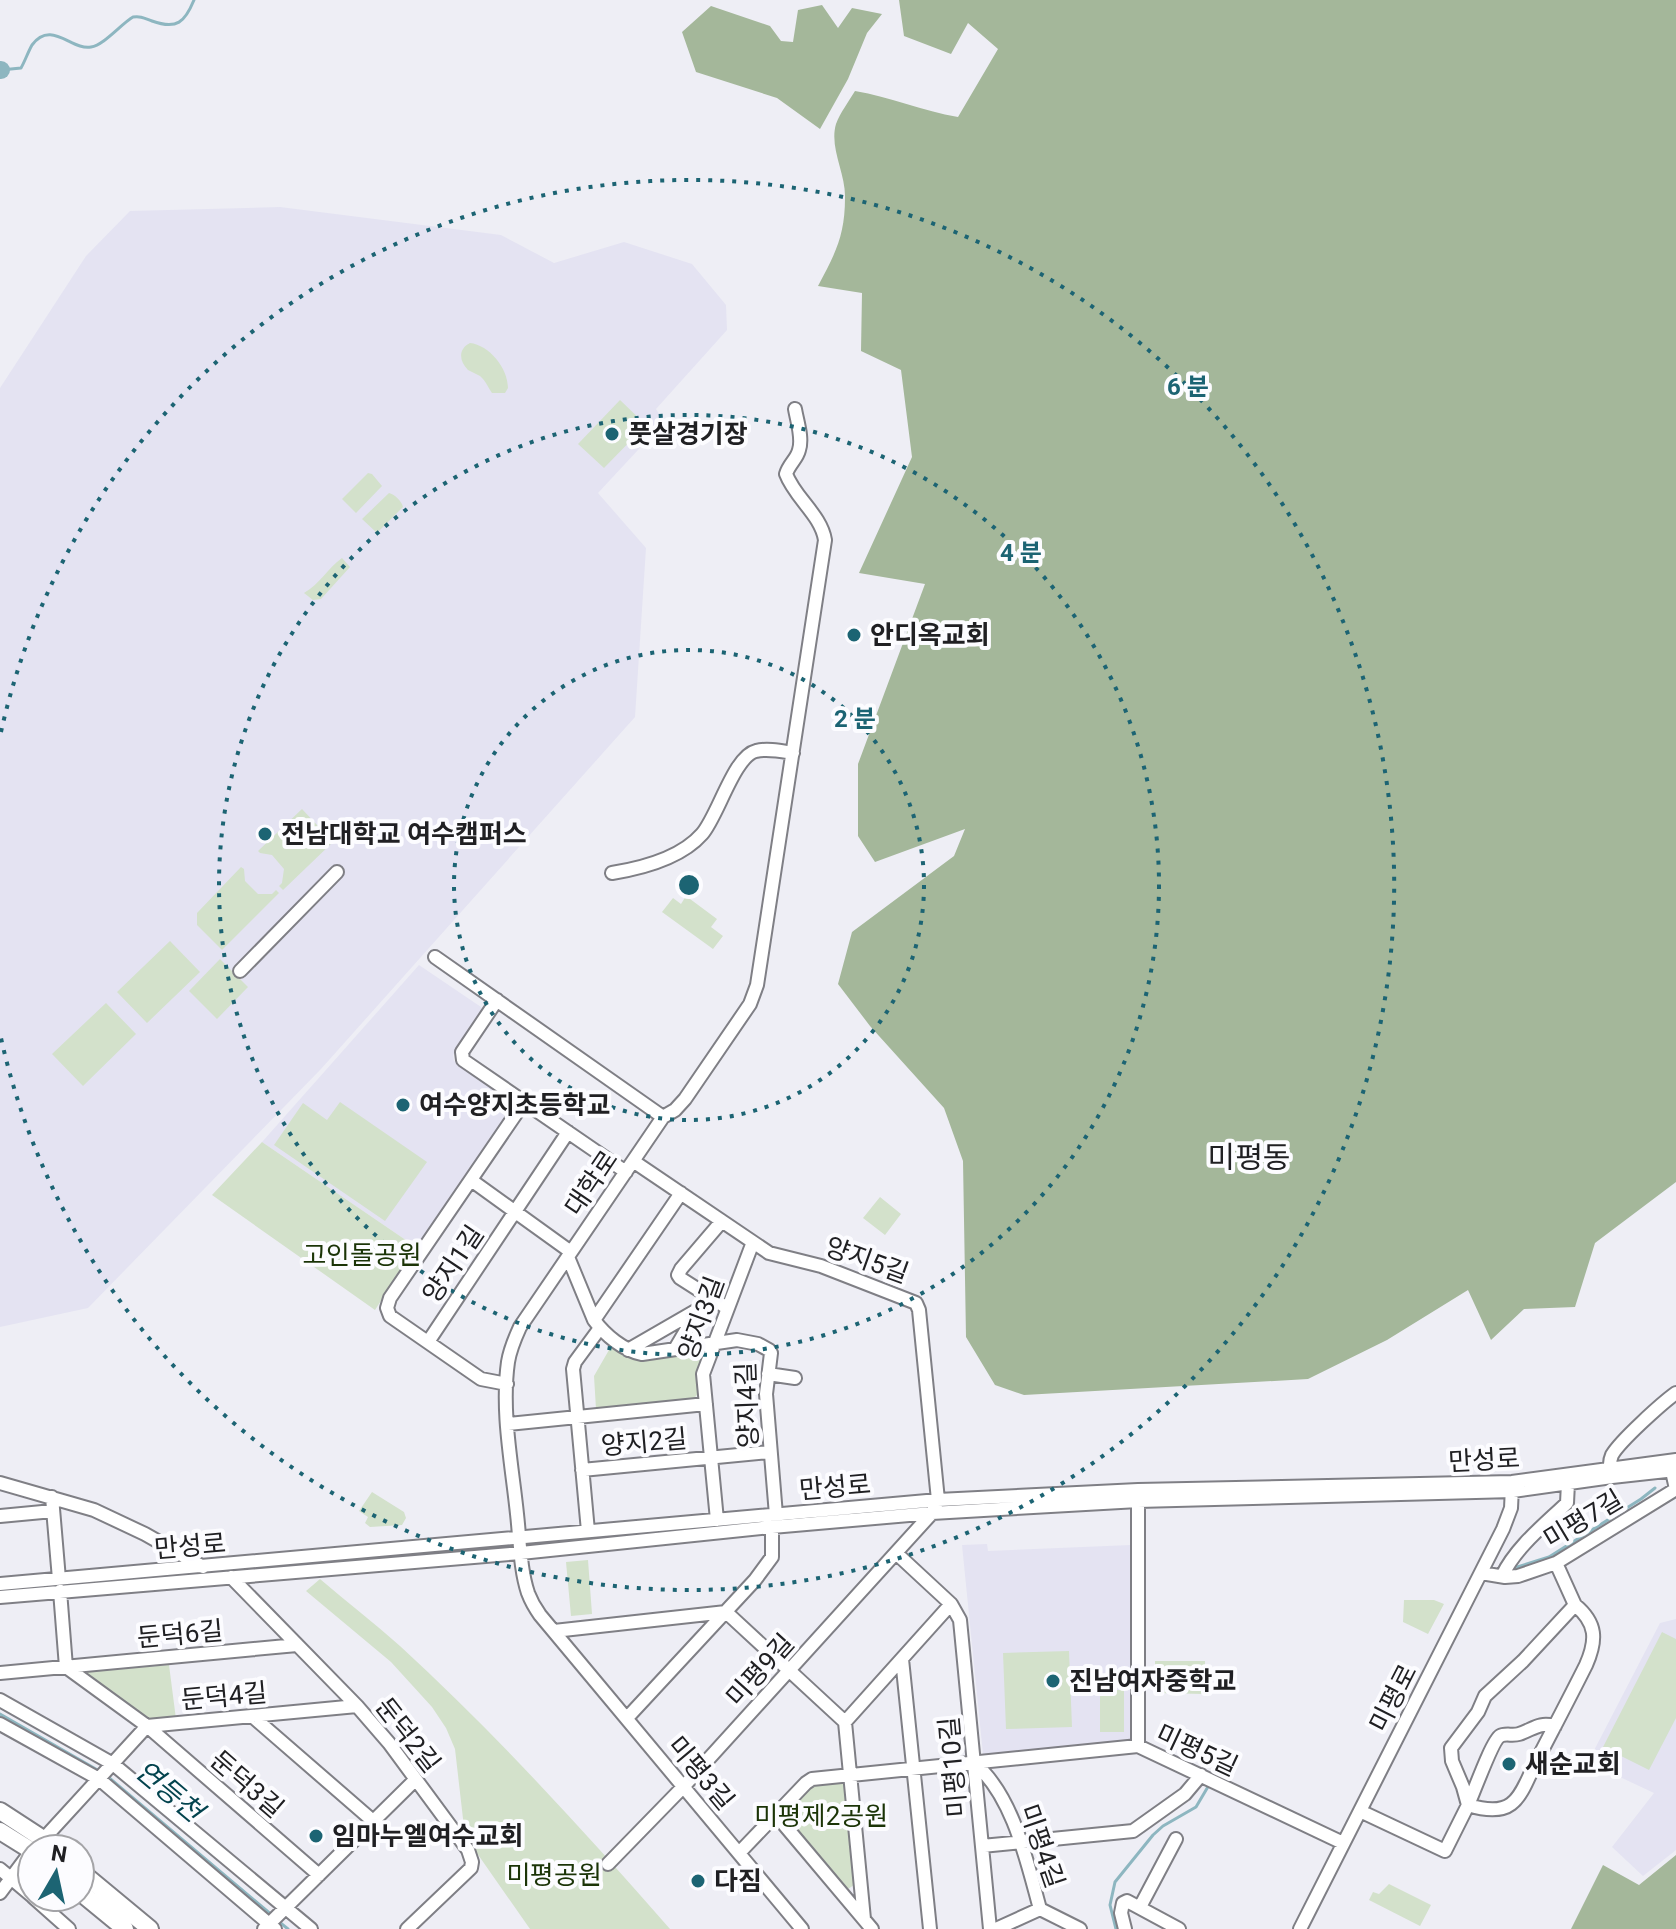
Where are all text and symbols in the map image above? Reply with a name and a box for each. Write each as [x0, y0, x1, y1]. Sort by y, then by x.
text: 6 분 [1167, 373, 1209, 401]
place label: 풋살경기장 [628, 419, 748, 449]
marker: 풋살경기장 [603, 425, 621, 443]
text: 4 분 [1000, 539, 1042, 567]
place label: 안디옥교회 [870, 620, 990, 650]
marker: 안디옥교회 [845, 626, 863, 644]
text: 2 분 [834, 705, 876, 733]
place label: 전남대학교 여수캠퍼스 [281, 819, 527, 849]
marker: 전남대학교 여수캠퍼스 [256, 825, 274, 843]
centre of rings [675, 871, 703, 899]
place label: 여수양지초등학교 [419, 1090, 610, 1120]
marker: 여수양지초등학교 [394, 1096, 412, 1114]
district label: 미평동 [1208, 1140, 1290, 1175]
street label: 대학로 [558, 1145, 624, 1221]
street label: 양지1길 [416, 1220, 490, 1308]
street label: 양지5길 [821, 1231, 913, 1289]
park label: 고인돌공원 [302, 1240, 422, 1270]
street label: 양지3길 [672, 1272, 730, 1364]
street label: 양지4길 [731, 1361, 763, 1449]
street label: 양지2길 [600, 1423, 688, 1461]
street label: 만성로 [1447, 1443, 1521, 1477]
street label: 만성로 [798, 1469, 872, 1505]
street label: 미평7길 [1538, 1484, 1628, 1554]
street label: 만성로 [153, 1528, 227, 1564]
street label: 둔덕6길 [136, 1615, 224, 1653]
street label: 미평9길 [720, 1628, 800, 1712]
street label: 미평로 [1363, 1659, 1423, 1737]
place label: 진남여자중학교 [1069, 1666, 1236, 1696]
marker: 진남여자중학교 [1044, 1672, 1062, 1690]
street label: 둔덕4길 [180, 1677, 268, 1715]
street label: 둔덕2길 [370, 1692, 446, 1778]
street label: 미평10길 [934, 1715, 972, 1819]
street label: 미평5길 [1152, 1718, 1242, 1782]
street label: 미평3길 [662, 1730, 740, 1816]
street label: 둔덕3길 [205, 1744, 289, 1824]
place label: 새순교회 [1525, 1749, 1621, 1779]
water label: 연등천 [129, 1754, 212, 1831]
marker: 새순교회 [1500, 1755, 1518, 1773]
street label: 미평4길 [1014, 1800, 1070, 1892]
park label: 미평제2공원 [754, 1801, 888, 1831]
place label: 임마누엘여수교회 [332, 1821, 523, 1851]
marker: 임마누엘여수교회 [307, 1827, 325, 1845]
north arrow [16, 1833, 96, 1913]
text: N [49, 1840, 69, 1867]
park label: 미평공원 [506, 1860, 602, 1890]
place label: 다짐 [714, 1866, 762, 1896]
marker: 다짐 [689, 1872, 707, 1890]

